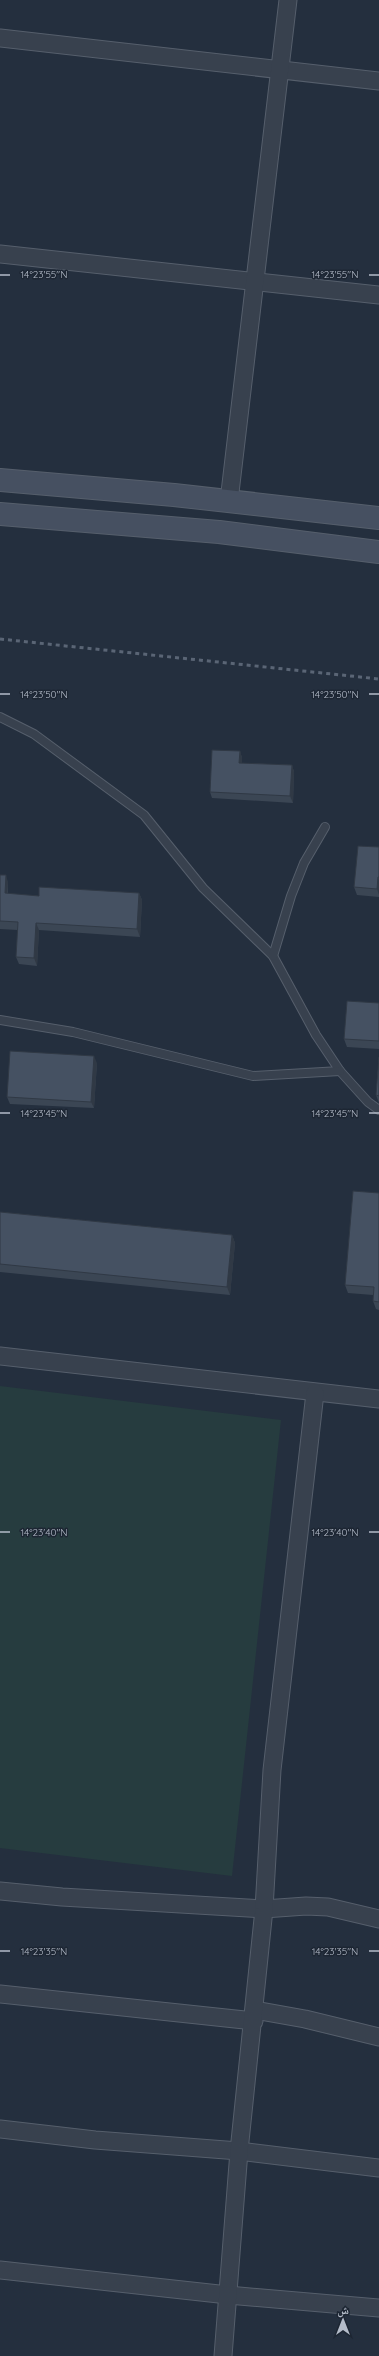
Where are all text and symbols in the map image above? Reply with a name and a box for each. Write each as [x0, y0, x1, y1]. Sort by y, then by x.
text: 14°23'55"N [21, 268, 67, 281]
text: 14°23'55"N [312, 268, 358, 281]
text: 14°23'50"N [20, 688, 68, 701]
text: 14°23'50"N [311, 688, 359, 701]
text: 14°23'45"N [21, 1107, 67, 1120]
text: 14°23'45"N [312, 1107, 358, 1120]
text: 14°23'40"N [20, 1526, 68, 1539]
text: 14°23'40"N [311, 1526, 359, 1539]
text: 14°23'35"N [21, 1945, 67, 1958]
text: 14°23'35"N [312, 1945, 358, 1958]
north arrow [323, 2300, 363, 2340]
text: ش [337, 2303, 349, 2318]

